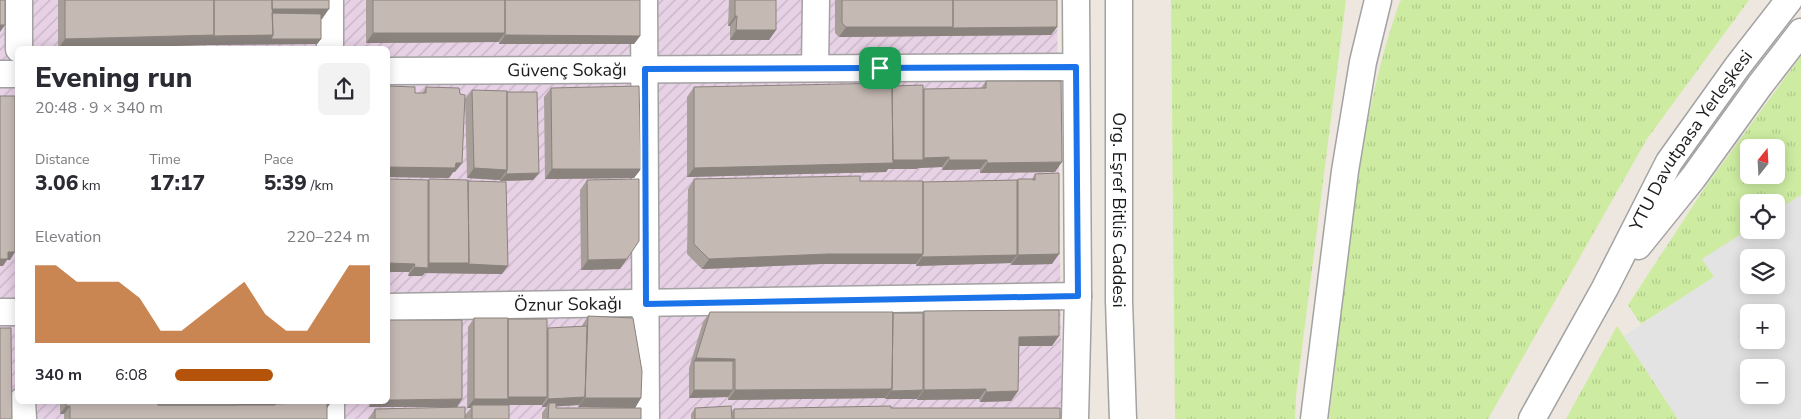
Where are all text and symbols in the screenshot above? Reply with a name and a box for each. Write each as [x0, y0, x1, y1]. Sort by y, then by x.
street label: YTU Davutpasa Yerleşkesi [1624, 45, 1758, 236]
pin [859, 47, 901, 89]
icon: arrive [866, 54, 894, 82]
street label: Güvenç Sokağı [507, 58, 627, 82]
text: Evening run [35, 59, 192, 97]
button: share [318, 63, 370, 115]
text: 20:48 · 9 × 340 m [35, 97, 163, 119]
street label: Org. Eşref Bitlis Caddesi [1107, 112, 1131, 308]
north arrow [1740, 139, 1785, 184]
map controls [1740, 139, 1785, 404]
text: Distance [35, 150, 89, 169]
text: Time [149, 150, 180, 169]
text: Pace [264, 150, 293, 169]
text: 3.06 [35, 169, 78, 197]
text: 17:17 [149, 169, 205, 197]
text: 5:39 [264, 169, 307, 197]
text: km [78, 176, 101, 195]
text: /km [307, 176, 333, 195]
button: locate [1740, 194, 1785, 239]
text: Elevation [35, 226, 101, 248]
text: 220–224 m [287, 226, 370, 248]
button: layers [1740, 249, 1785, 294]
street label: Öznur Sokağı [514, 291, 622, 317]
button: + [1740, 304, 1785, 349]
button: − [1740, 359, 1785, 404]
text: 340 m [35, 364, 82, 386]
text: 6:08 [115, 364, 147, 386]

